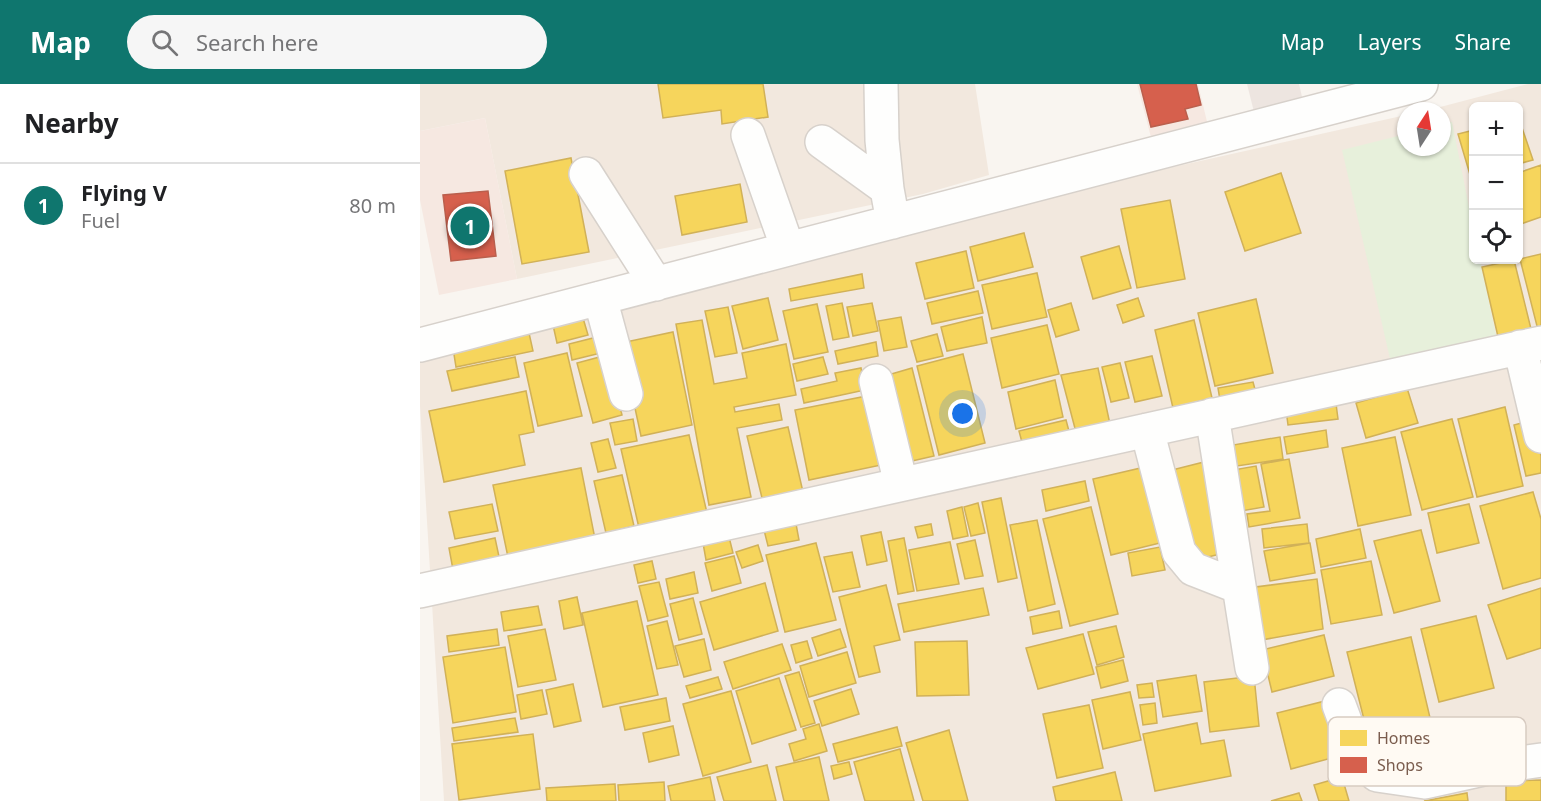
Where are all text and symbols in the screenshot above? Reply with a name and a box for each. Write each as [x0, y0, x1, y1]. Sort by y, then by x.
search box [127, 15, 547, 69]
text: Map [30, 23, 91, 61]
icon: search [148, 26, 181, 59]
text: Search here [196, 27, 318, 57]
text: Map [1281, 28, 1325, 56]
text: Layers [1358, 28, 1422, 56]
text: Share [1455, 28, 1511, 56]
north arrow [1397, 102, 1451, 156]
map controls [1469, 102, 1523, 264]
button: + [1469, 102, 1523, 156]
text: Nearby [24, 105, 119, 141]
button: − [1469, 156, 1523, 210]
text: Flying V [81, 177, 167, 207]
text: 1 [38, 192, 49, 219]
text: 80 m [349, 192, 396, 219]
pin: 1 [451, 204, 490, 248]
text: Fuel [81, 207, 120, 234]
button: locate [1469, 210, 1523, 264]
your location [948, 399, 977, 428]
legend [1328, 717, 1526, 786]
text: Homes [1377, 727, 1430, 749]
text: Shops [1377, 754, 1423, 776]

